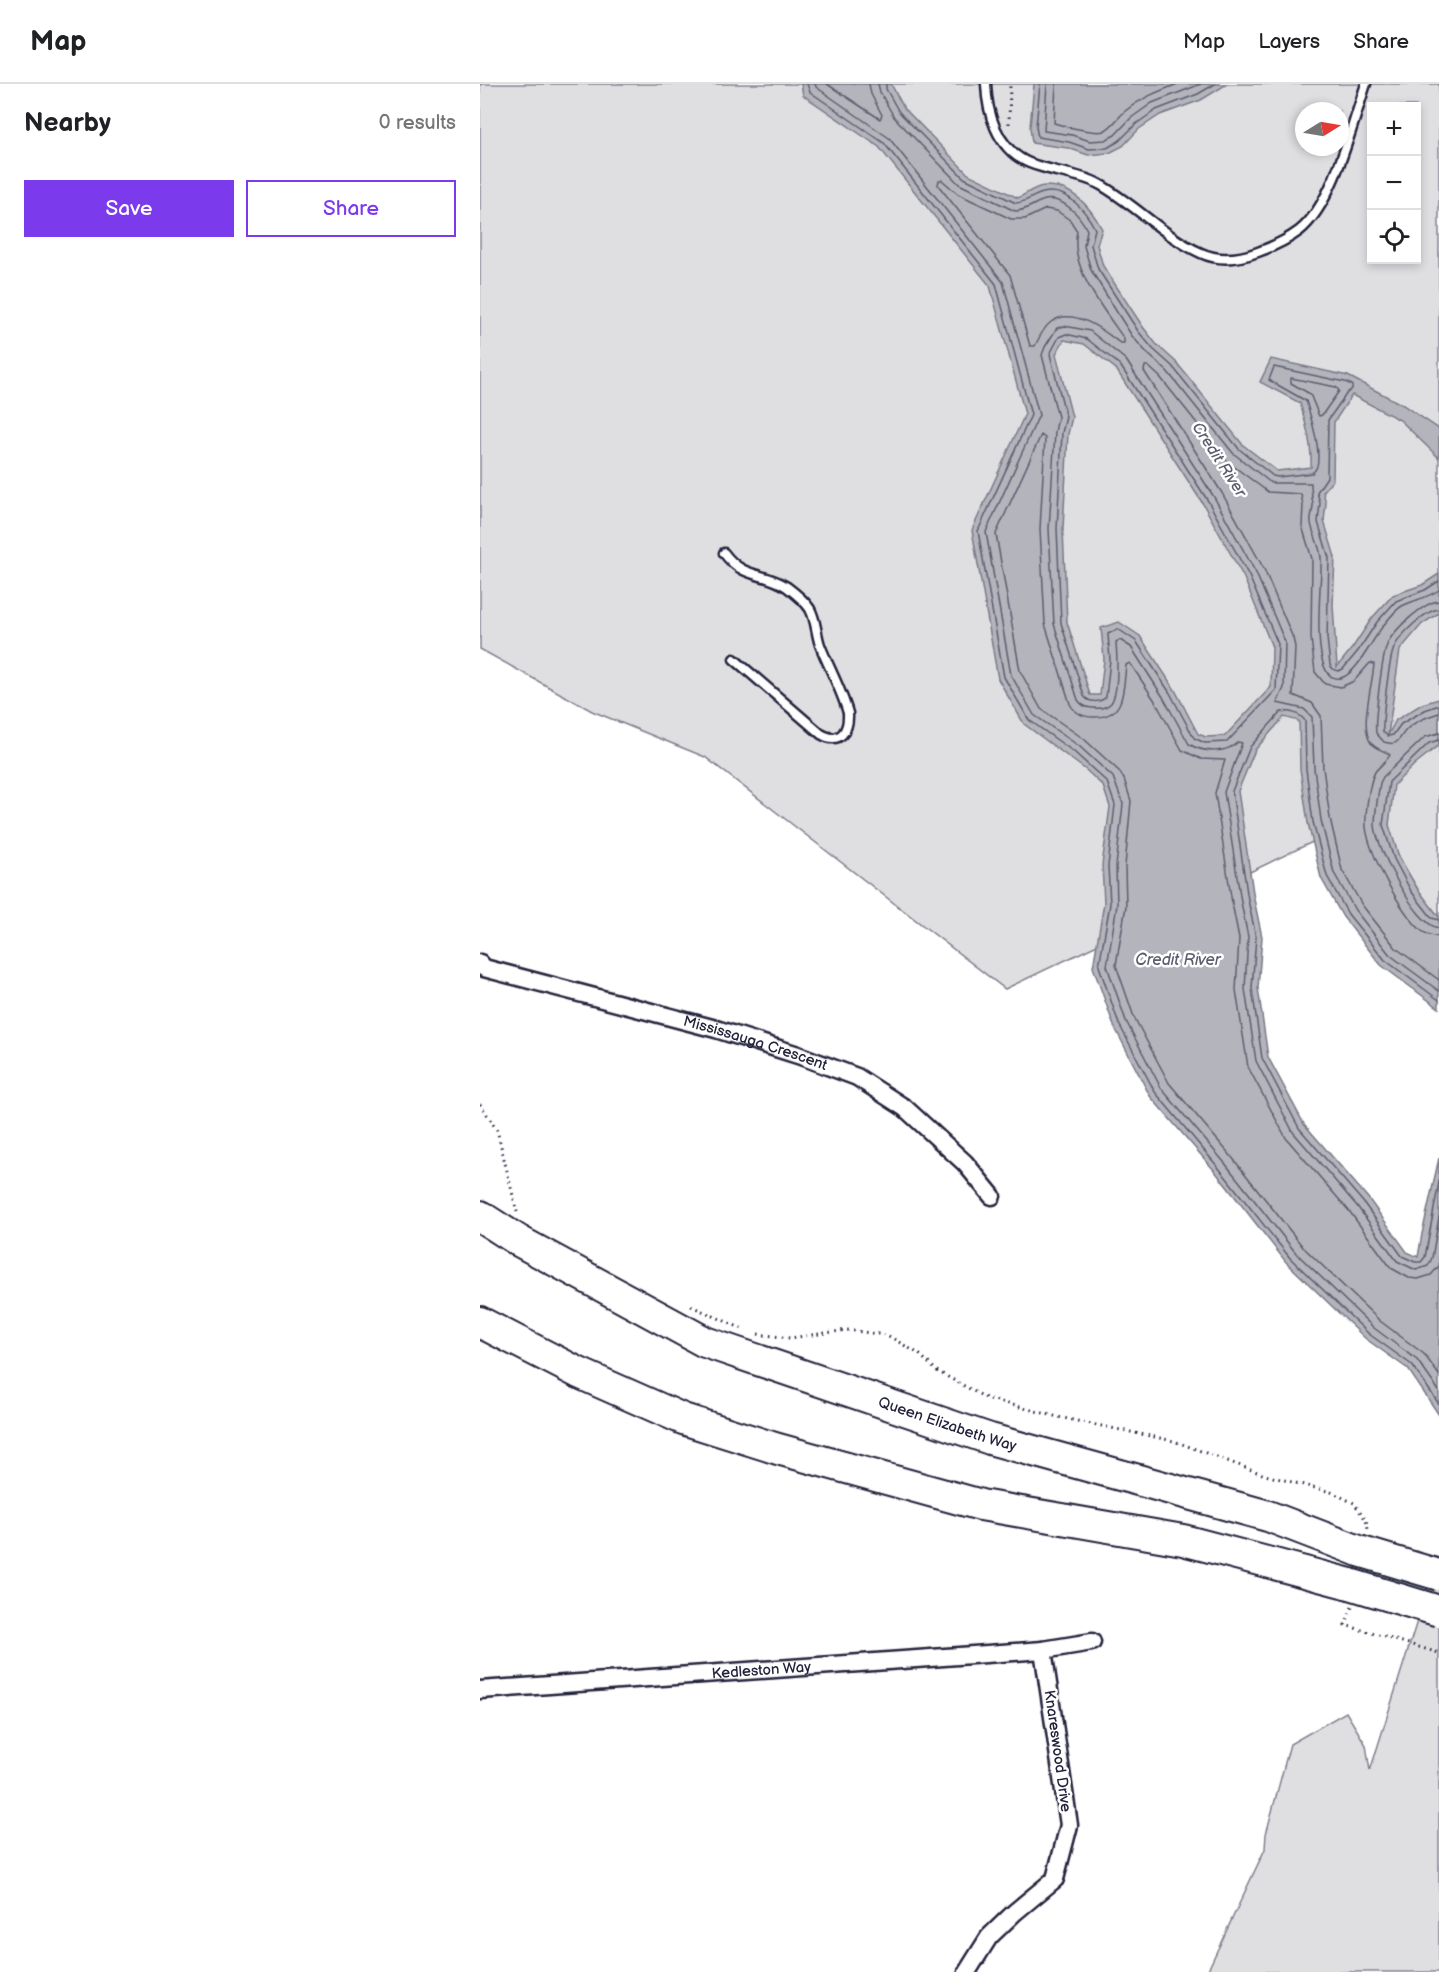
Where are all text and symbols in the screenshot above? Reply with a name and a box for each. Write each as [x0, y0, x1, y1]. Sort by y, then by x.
text: Map [30, 25, 86, 58]
text: Map [1183, 29, 1225, 54]
text: Layers [1258, 29, 1320, 54]
text: Share [1353, 29, 1409, 54]
north arrow [1295, 102, 1349, 156]
map controls [1367, 102, 1421, 264]
button: + [1367, 102, 1421, 156]
text: Nearby [24, 108, 111, 139]
text: 0 results [379, 111, 456, 135]
button: − [1367, 156, 1421, 210]
button: Save [24, 180, 234, 237]
button: Share [246, 180, 456, 237]
button: locate [1367, 210, 1421, 264]
water label: Credit River [1188, 419, 1251, 502]
water label: Credit River [1135, 951, 1222, 970]
street label: Mississauga Crescent [681, 1012, 830, 1075]
street label: Queen Elizabeth Way [876, 1393, 1019, 1456]
street label: Kedleston Way [711, 1658, 812, 1684]
street label: Knareswood Drive [1040, 1689, 1075, 1813]

